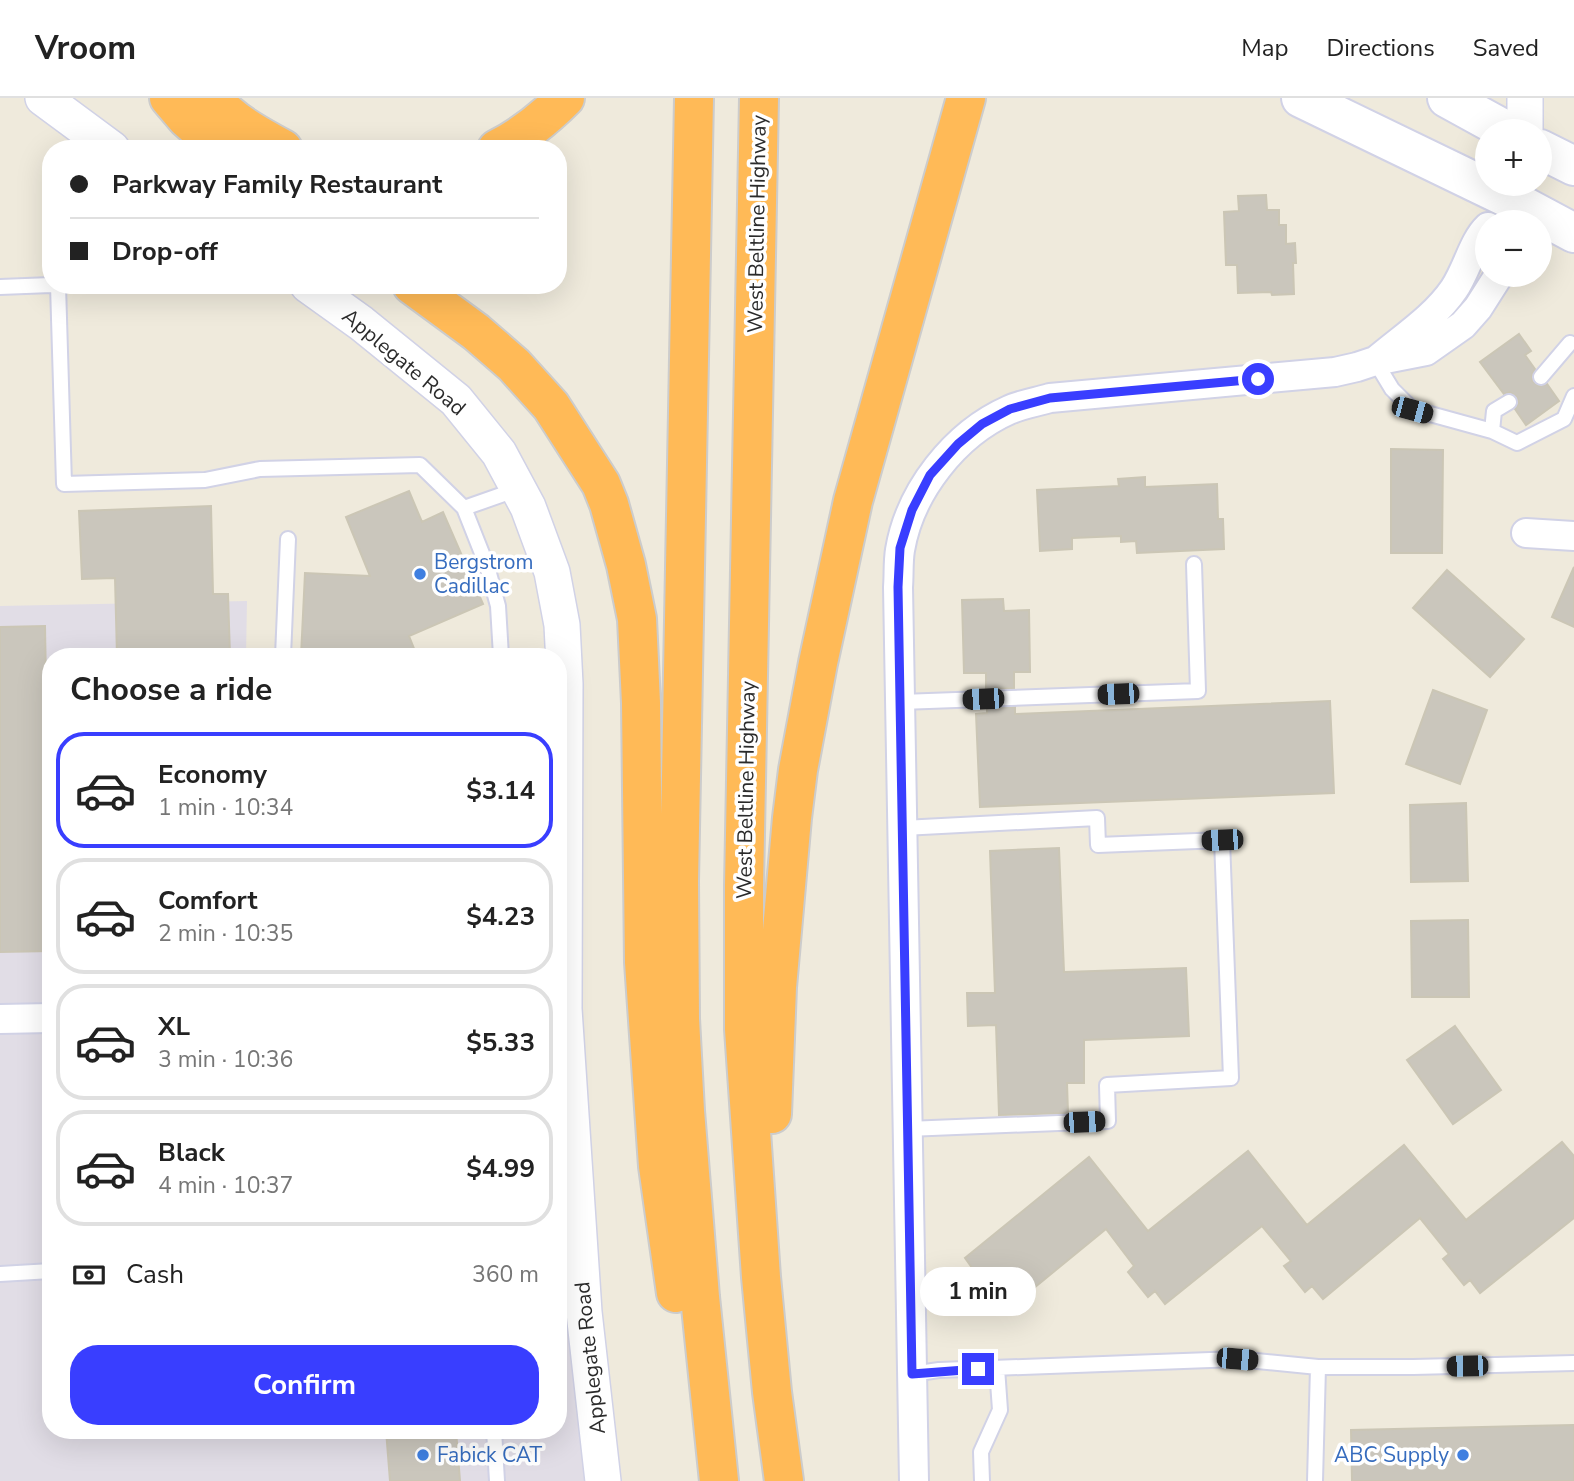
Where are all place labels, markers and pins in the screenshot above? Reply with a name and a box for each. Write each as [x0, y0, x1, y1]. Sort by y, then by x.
place label: Bergstrom Cadillac [434, 548, 533, 600]
marker: Bergstrom Cadillac [412, 566, 428, 582]
place label: Fabick CAT [437, 1441, 542, 1469]
place label: ABC Supply [1334, 1441, 1449, 1469]
marker: Fabick CAT [415, 1447, 431, 1463]
marker: ABC Supply [1455, 1447, 1471, 1463]

